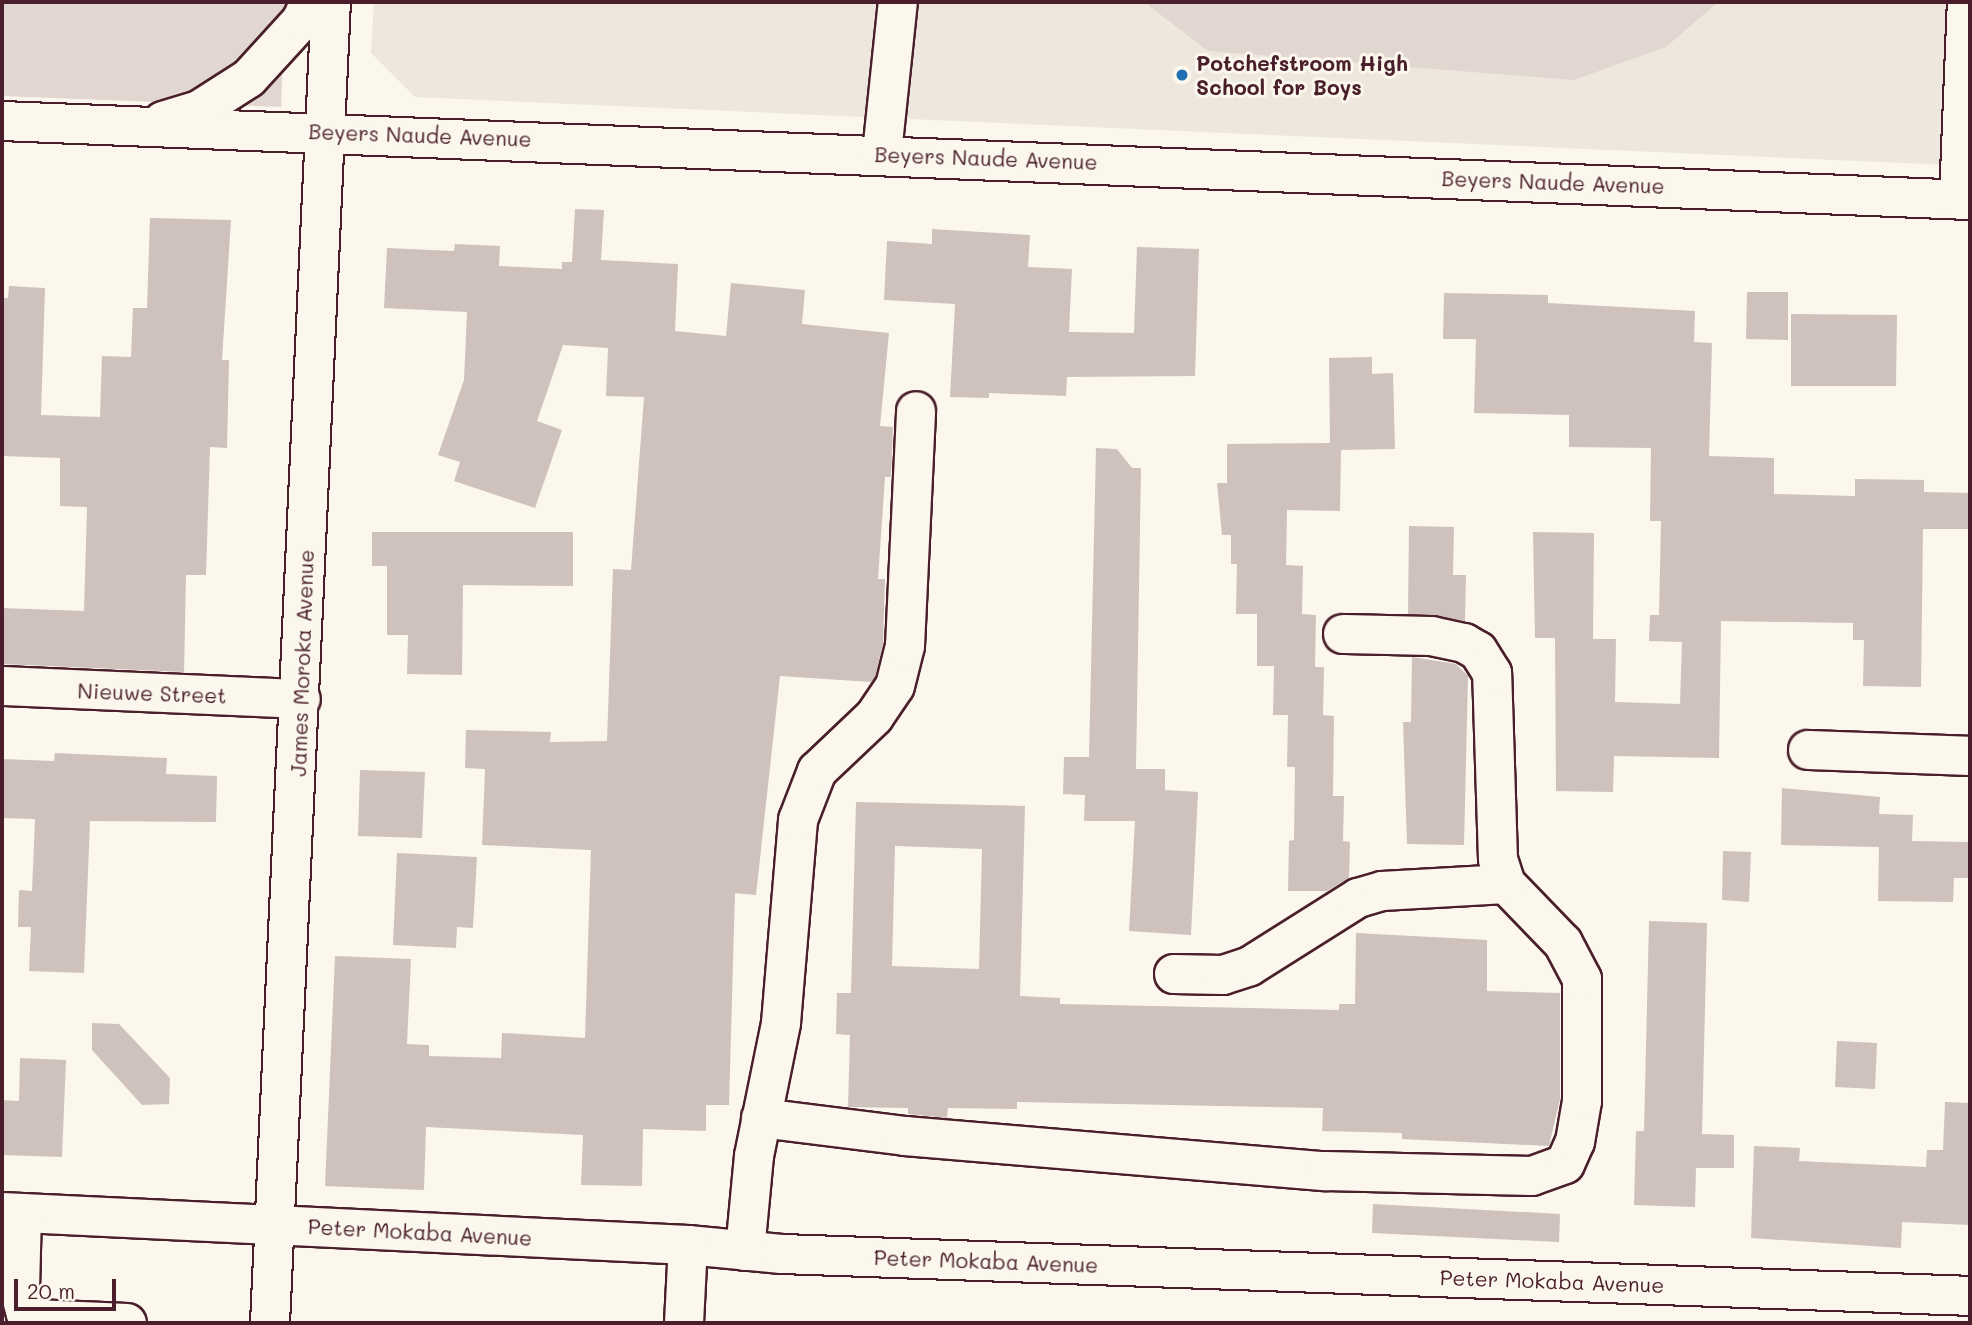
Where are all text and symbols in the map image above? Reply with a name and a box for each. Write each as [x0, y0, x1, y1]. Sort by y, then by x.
place label: Potchefstroom High School for Boys [1196, 50, 1408, 100]
marker: Potchefstroom High School for Boys [1174, 67, 1190, 83]
street label: Beyers Naude Avenue [308, 119, 532, 151]
street label: Beyers Naude Avenue [874, 142, 1098, 174]
street label: Beyers Naude Avenue [1441, 166, 1665, 198]
street label: James Moroka Avenue [285, 549, 319, 777]
street label: Nieuwe Street [77, 678, 227, 708]
street label: Peter Mokaba Avenue [307, 1214, 533, 1250]
street label: Peter Mokaba Avenue [873, 1244, 1099, 1278]
street label: Peter Mokaba Avenue [1439, 1264, 1665, 1298]
scale bar [18, 1266, 119, 1310]
text: 20 m [27, 1277, 75, 1304]

